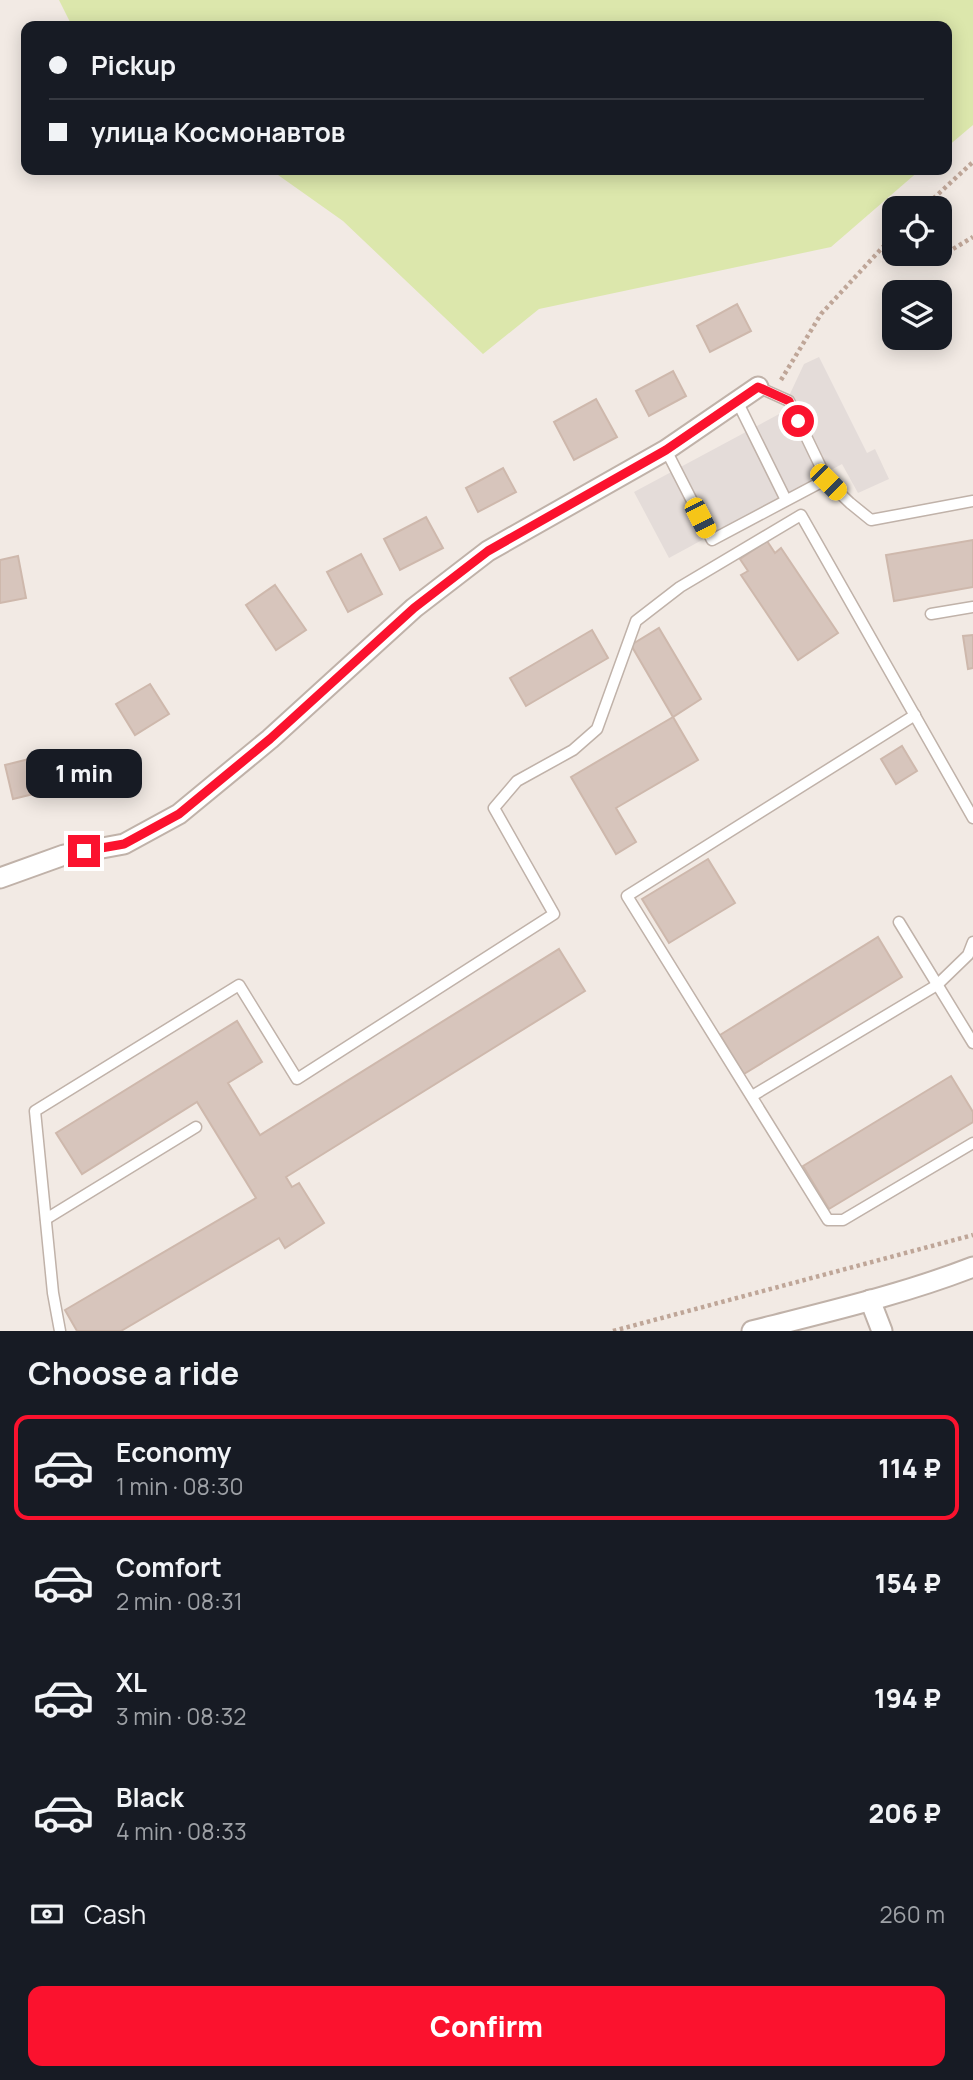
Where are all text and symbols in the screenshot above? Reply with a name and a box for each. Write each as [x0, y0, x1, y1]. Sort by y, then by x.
text: Pickup [91, 47, 176, 83]
text: улица Космонавтов [91, 114, 345, 150]
map controls [882, 196, 952, 350]
button: locate [882, 196, 952, 266]
button: layers [882, 280, 952, 350]
route start [782, 405, 814, 437]
car [806, 460, 851, 504]
car [682, 495, 719, 541]
callout: 1 min [26, 750, 142, 798]
text: 1 min [55, 757, 113, 789]
route end [68, 835, 100, 867]
text: Choose a ride [28, 1351, 239, 1395]
text: Economy [116, 1434, 231, 1470]
icon: car [32, 1436, 95, 1499]
text: 114 ₽ [878, 1450, 941, 1486]
text: 1 min · 08:30 [116, 1470, 244, 1502]
text: Comfort [116, 1549, 222, 1585]
icon: car [32, 1551, 95, 1614]
text: 154 ₽ [875, 1565, 941, 1601]
text: 2 min · 08:31 [116, 1585, 243, 1617]
text: XL [116, 1664, 147, 1700]
icon: car [32, 1666, 95, 1729]
text: 194 ₽ [874, 1680, 941, 1716]
text: 3 min · 08:32 [116, 1700, 246, 1732]
text: Black [116, 1779, 184, 1815]
icon: car [32, 1781, 95, 1844]
text: 206 ₽ [868, 1795, 941, 1831]
text: 4 min · 08:33 [116, 1815, 247, 1847]
icon: cash [28, 1895, 66, 1933]
text: Cash [84, 1896, 146, 1932]
text: 260 m [879, 1898, 945, 1930]
button: Confirm [28, 1986, 945, 2066]

